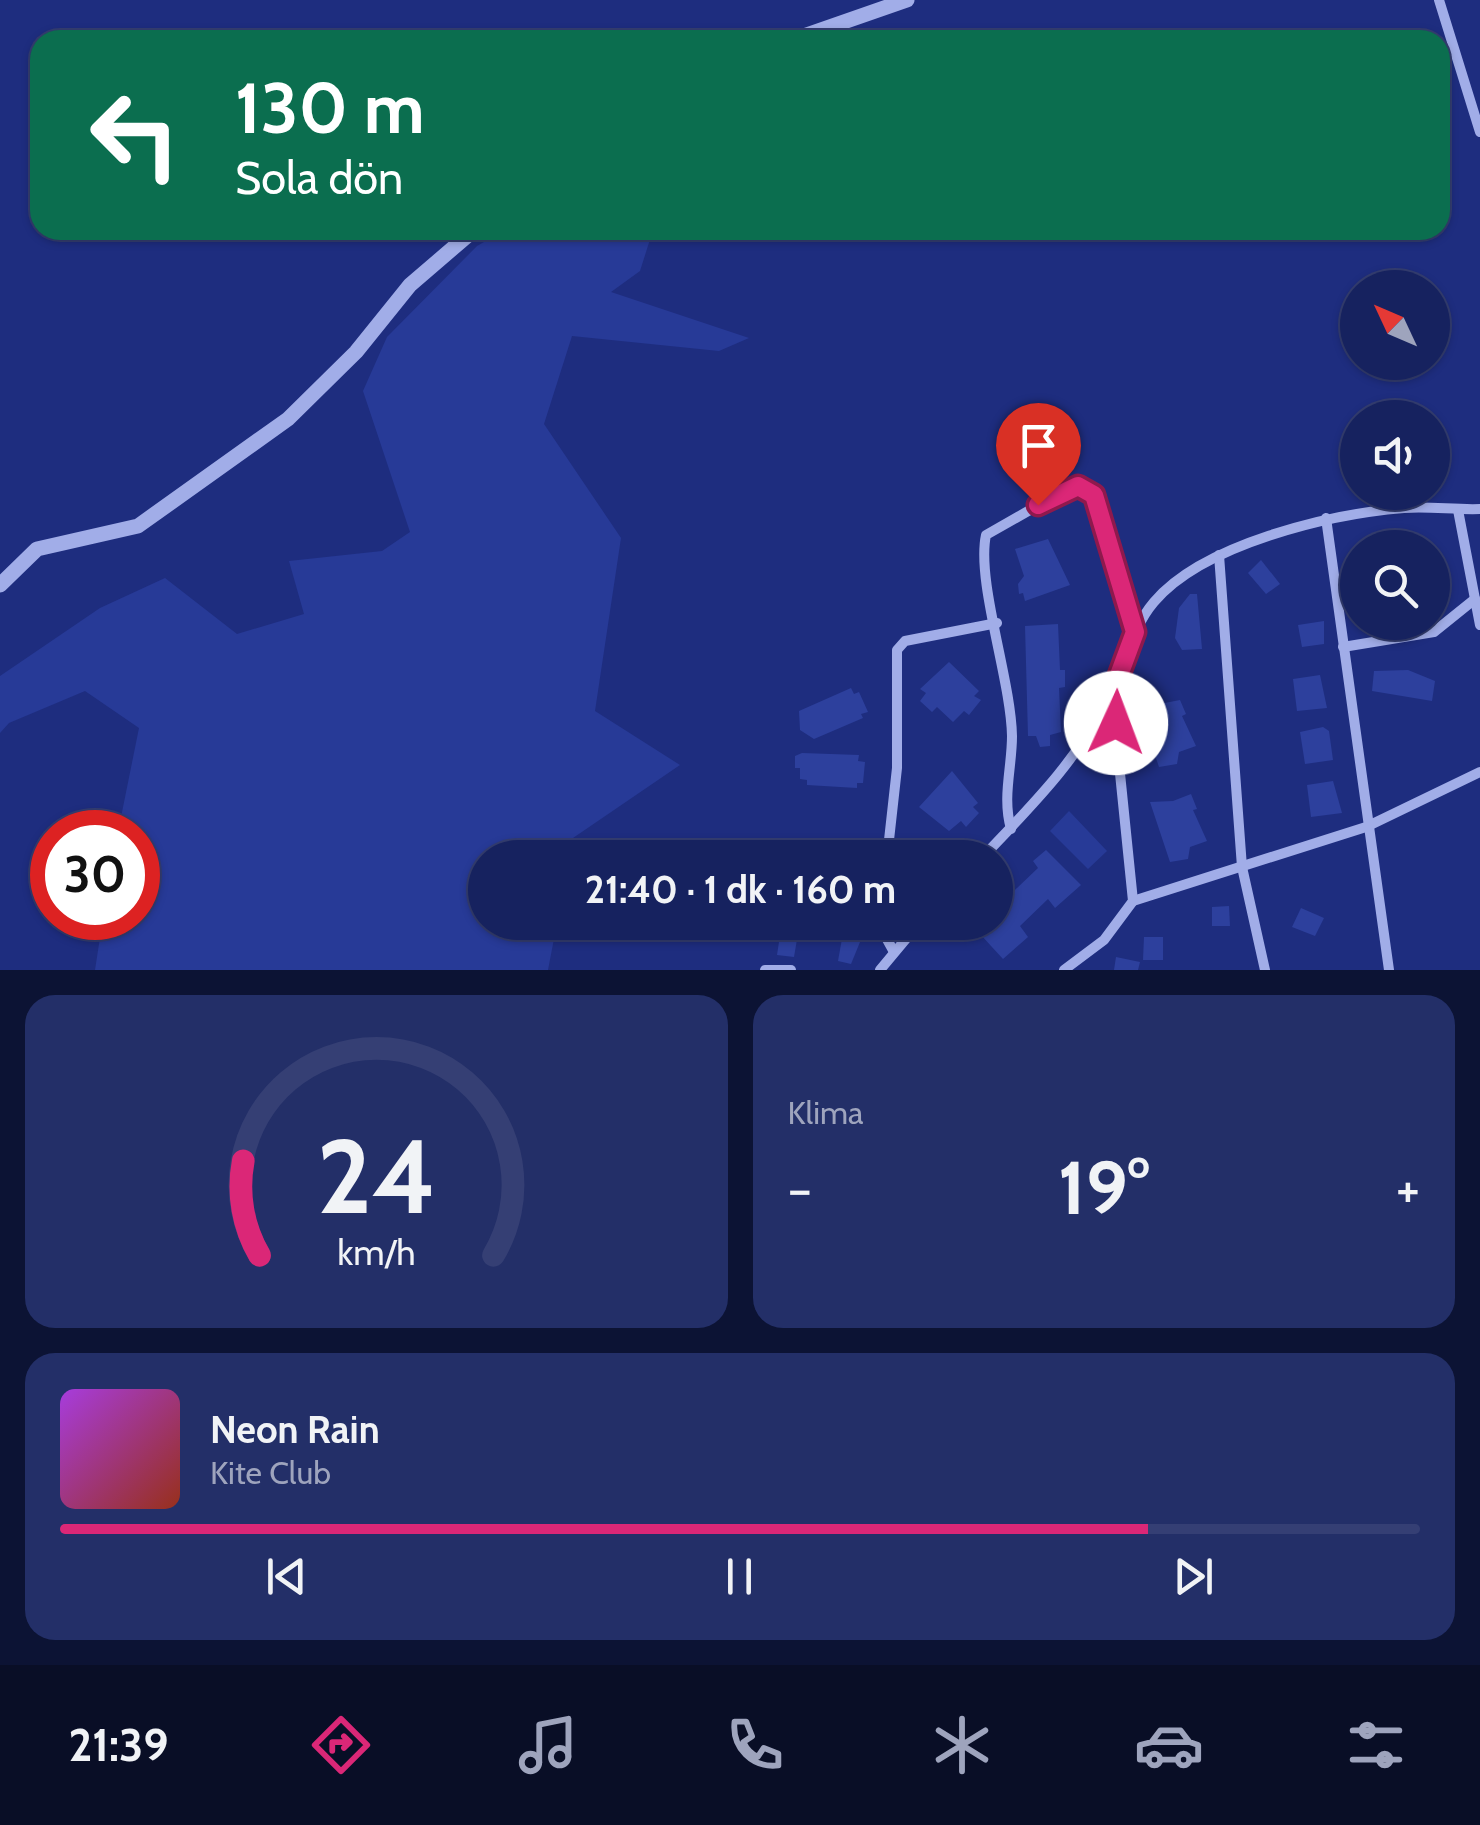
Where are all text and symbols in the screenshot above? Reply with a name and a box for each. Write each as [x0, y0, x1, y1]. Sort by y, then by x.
text: 130 m [235, 65, 425, 151]
icon: left [70, 70, 200, 200]
text: Sola dön [235, 151, 403, 205]
north arrow [1340, 270, 1450, 380]
map controls [1340, 270, 1450, 640]
button: sound [1340, 400, 1450, 510]
pin [996, 403, 1081, 506]
icon: arrive [1011, 418, 1066, 473]
button: search [1340, 530, 1450, 640]
position arrow [1064, 671, 1168, 775]
speed limit sign: 30 [30, 810, 160, 940]
text: 21:40 · 1 dk · 160 m [585, 866, 896, 913]
text: Klima [788, 1093, 863, 1132]
text: 24 [316, 1113, 436, 1239]
text: 19° [1058, 1142, 1150, 1233]
text: − [788, 1155, 812, 1222]
text: + [1396, 1155, 1420, 1222]
text: km/h [337, 1231, 415, 1274]
text: Neon Rain [210, 1406, 380, 1453]
text: Kite Club [210, 1453, 331, 1492]
icon: previous [259, 1549, 314, 1604]
icon: pause [712, 1549, 767, 1604]
icon: next [1166, 1549, 1221, 1604]
icon: directions [306, 1710, 376, 1780]
icon: music [513, 1710, 583, 1780]
icon: phone [720, 1710, 790, 1780]
icon: climate [927, 1710, 997, 1780]
icon: car [1134, 1710, 1204, 1780]
icon: filters [1341, 1710, 1411, 1780]
text: 21:39 [69, 1718, 169, 1772]

